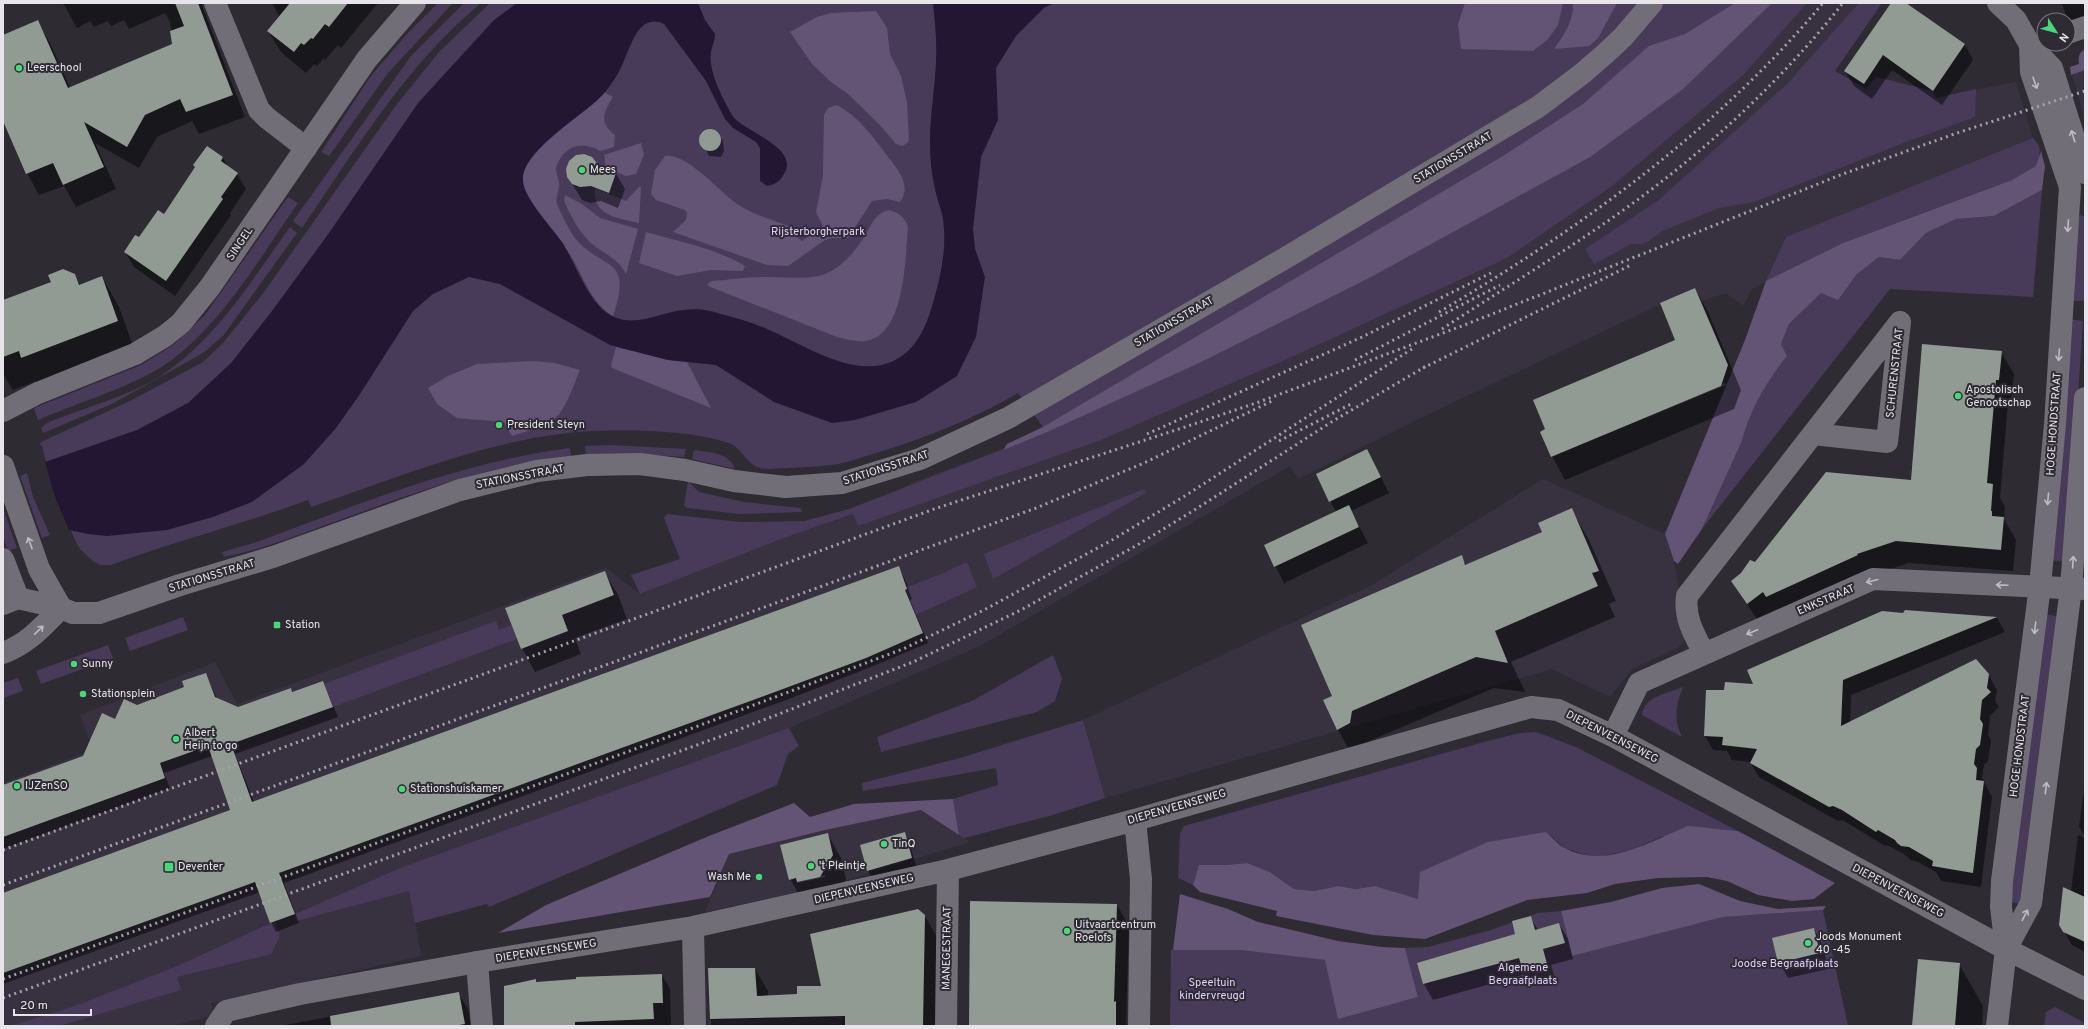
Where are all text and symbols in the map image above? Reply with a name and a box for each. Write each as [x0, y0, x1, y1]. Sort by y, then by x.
north arrow [2036, 12, 2076, 52]
text: N [2055, 30, 2071, 45]
place label: Leerschool [27, 61, 82, 75]
marker: Leerschool [14, 63, 24, 73]
one-way arrow [2032, 77, 2039, 90]
street label: STATIONSSTRAAT [1411, 129, 1495, 187]
one-way arrow [2069, 130, 2076, 143]
place label: Mees [590, 163, 616, 177]
marker: Mees [577, 165, 587, 175]
one-way arrow [2064, 219, 2071, 232]
street label: SINGEL [224, 224, 256, 264]
park label: Rijsterborgherpark [771, 225, 865, 239]
street label: STATIONSSTRAAT [1132, 294, 1216, 350]
street label: SCHURENSTRAAT [1883, 327, 1907, 419]
one-way arrow [2056, 348, 2063, 361]
street label: HOGE HONDSTRAAT [2043, 372, 2065, 476]
place label: Apostolisch Genootschap [1966, 383, 2031, 410]
marker: Apostolisch Genootschap [1953, 391, 1963, 401]
place label: President Steyn [507, 418, 585, 432]
marker: President Steyn [494, 420, 504, 430]
street label: STATIONSSTRAAT [841, 448, 931, 488]
street label: STATIONSSTRAAT [475, 462, 565, 492]
one-way arrow [2044, 492, 2052, 505]
one-way arrow [26, 537, 33, 550]
street label: STATIONSSTRAAT [167, 556, 257, 596]
one-way arrow [2070, 556, 2077, 569]
one-way arrow [1866, 578, 1879, 586]
one-way arrow [1996, 581, 2009, 588]
street label: ENKSTRAAT [1795, 582, 1857, 618]
place label: Station [285, 618, 320, 632]
marker: Station [272, 620, 282, 630]
one-way arrow [2031, 621, 2039, 634]
one-way arrow [34, 625, 44, 635]
one-way arrow [1747, 629, 1759, 636]
place label: Sunny [82, 657, 113, 671]
marker: Sunny [69, 659, 79, 669]
place label: Stationsplein [91, 687, 155, 701]
marker: Stationsplein [78, 689, 88, 699]
street label: HOGE HONDSTRAAT [2007, 694, 2033, 798]
street label: DIEPENVEENSEWEG [1563, 708, 1661, 766]
place label: Albert Heijn to go [184, 726, 237, 753]
marker: Albert Heijn to go [171, 734, 181, 744]
place label: IJZenSO [25, 779, 68, 793]
marker: IJZenSO [12, 781, 22, 791]
place label: Stationshuiskamer [410, 782, 503, 796]
one-way arrow [2042, 782, 2050, 795]
marker: Stationshuiskamer [397, 784, 407, 794]
street label: DIEPENVEENSEWEG [1126, 786, 1228, 828]
place label: TinQ [892, 837, 915, 851]
marker: TinQ [879, 839, 889, 849]
place label: 't Pleintje [819, 859, 866, 873]
place label: Deventer [178, 860, 224, 874]
marker: Deventer [163, 861, 175, 873]
marker: 't Pleintje [806, 861, 816, 871]
street label: DIEPENVEENSEWEG [1850, 861, 1946, 921]
place label: Wash Me [708, 870, 751, 884]
street label: DIEPENVEENSEWEG [813, 871, 915, 907]
marker: Wash Me [754, 872, 764, 882]
street label: MANEGESTRAAT [939, 906, 955, 990]
one-way arrow [2022, 910, 2029, 922]
place label: Uitvaartcentrum Roelofs [1075, 918, 1156, 945]
marker: Uitvaartcentrum Roelofs [1062, 926, 1072, 936]
place label: Joods Monument 40 -45 [1816, 930, 1902, 957]
street label: DIEPENVEENSEWEG [494, 936, 598, 966]
marker: Joods Monument 40 -45 [1803, 938, 1813, 948]
park label: Joodse Begraafplaats [1731, 957, 1839, 971]
park label: Algemene Begraafplaats [1489, 961, 1557, 988]
park label: Speeltuin kindervreugd [1179, 976, 1245, 1003]
scale bar [14, 991, 91, 1017]
text: 20 m [20, 998, 48, 1014]

